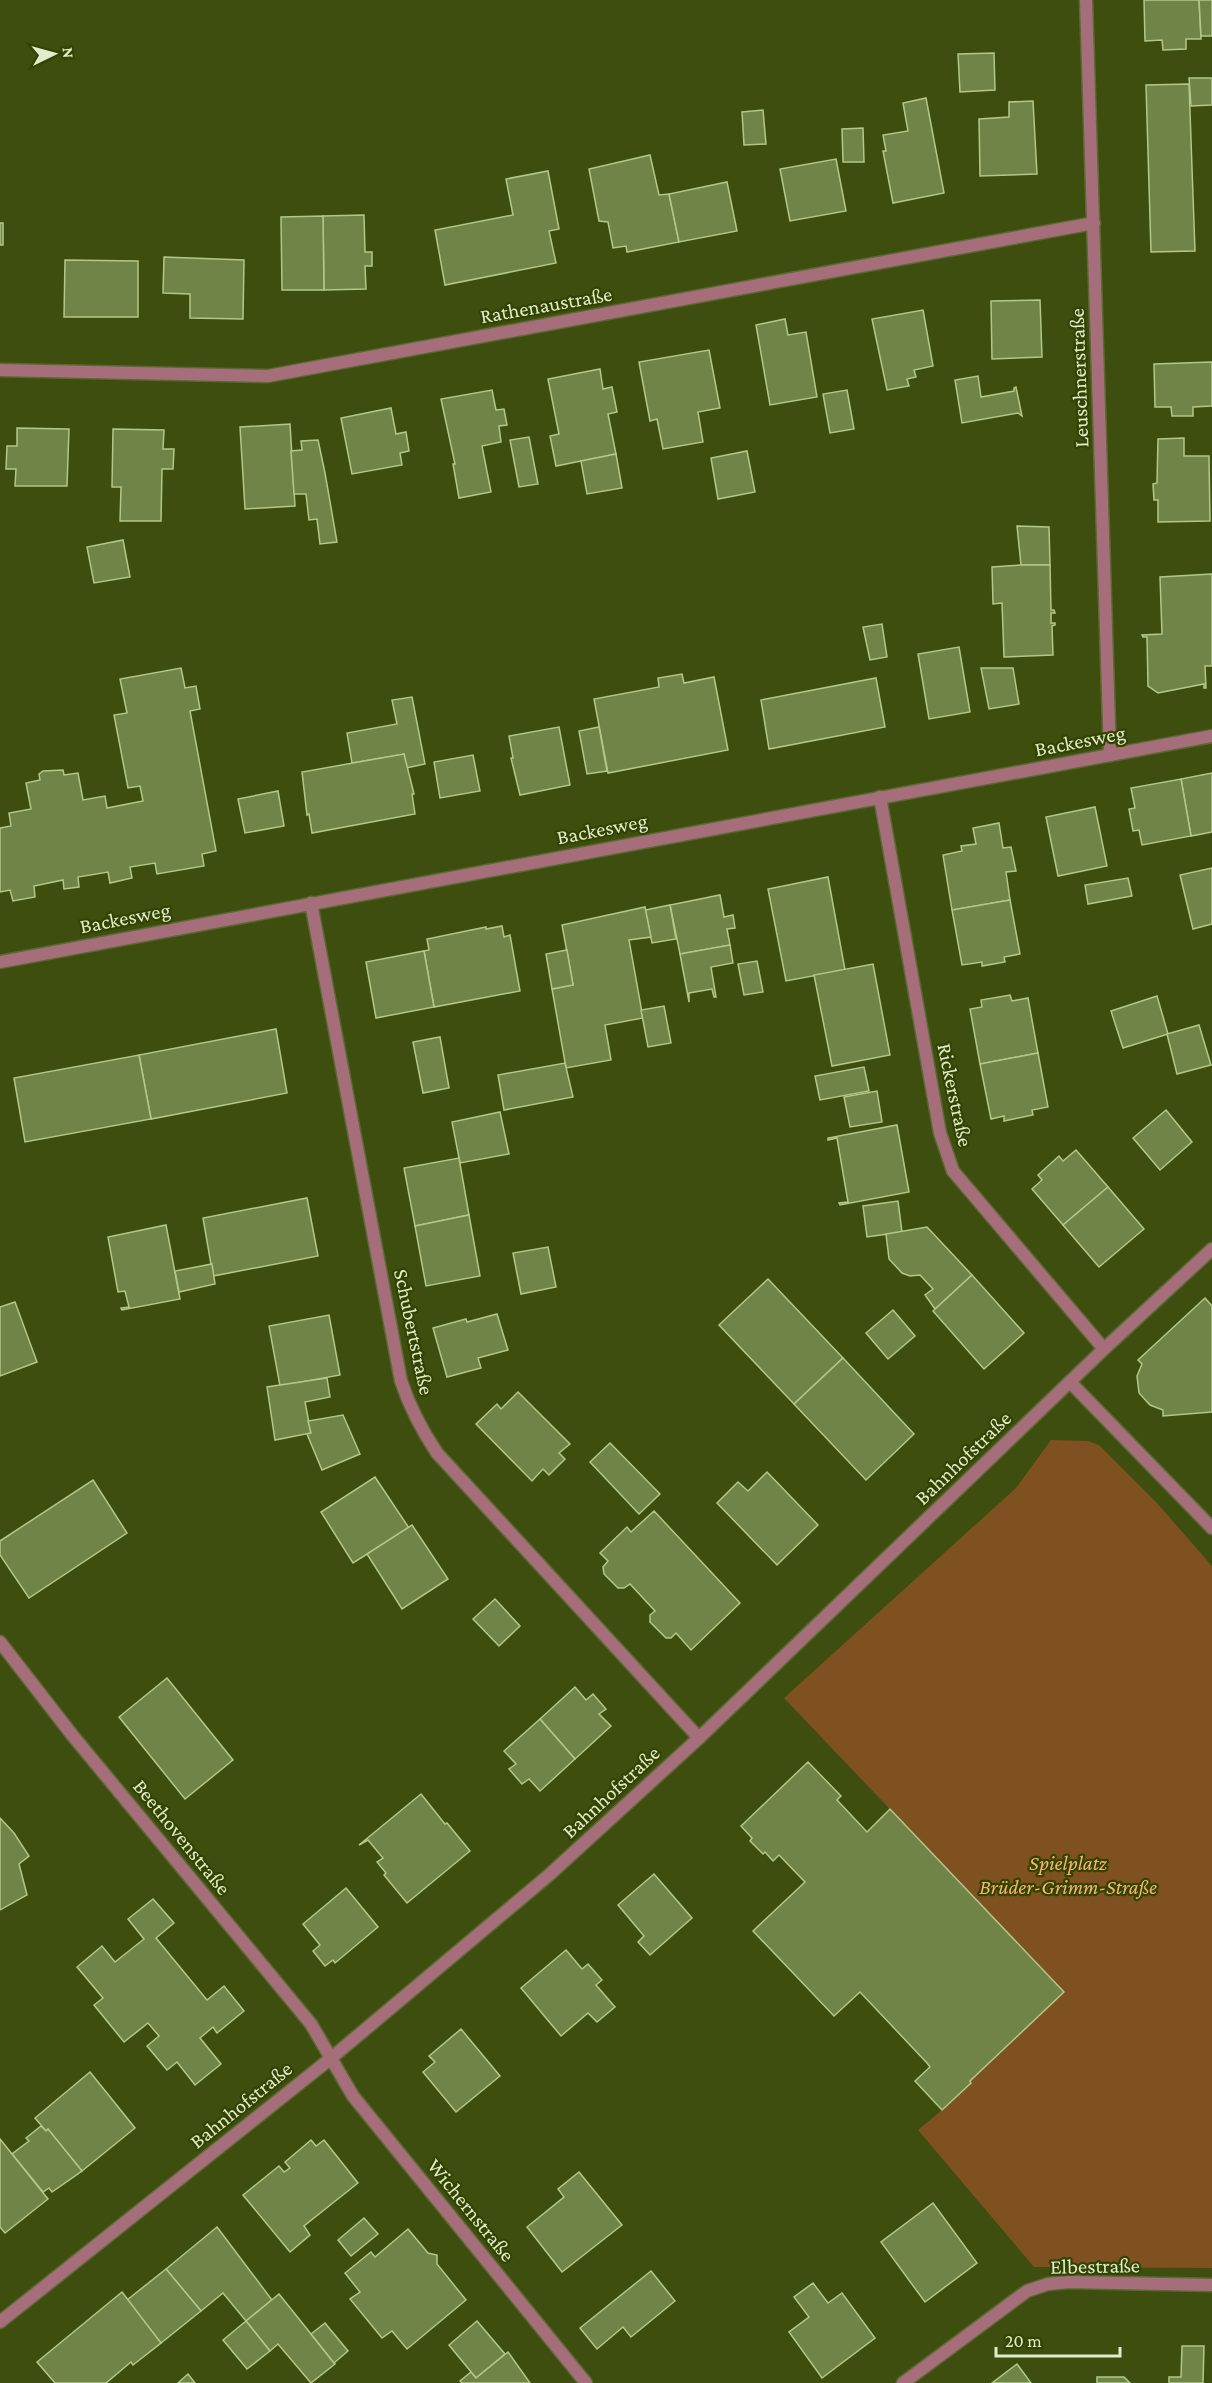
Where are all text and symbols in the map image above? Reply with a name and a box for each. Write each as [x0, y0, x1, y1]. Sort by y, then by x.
north arrow [24, 24, 84, 84]
text: N [60, 47, 77, 59]
street label: Rathenaustraße [478, 282, 614, 328]
street label: Leuschnerstraße [1065, 308, 1093, 448]
street label: Backesweg [1033, 720, 1127, 762]
street label: Backesweg [555, 808, 649, 850]
street label: Backesweg [78, 897, 172, 939]
street label: Rickerstraße [932, 1041, 978, 1149]
street label: Schubertstraße [389, 1267, 439, 1397]
street label: Bahnhofstraße [910, 1406, 1016, 1510]
street label: Bahnhofstraße [557, 1741, 665, 1843]
street label: Beethovenstraße [128, 1774, 236, 1900]
park label: Spielplatz Brüder-Grimm-Straße [979, 1851, 1157, 1899]
street label: Bahnhofstraße [185, 2057, 297, 2153]
street label: Wichernstraße [422, 2154, 520, 2266]
street label: Elbestraße [1050, 2253, 1140, 2279]
scale bar [996, 2320, 1120, 2358]
text: 20 m [1005, 2331, 1042, 2351]

